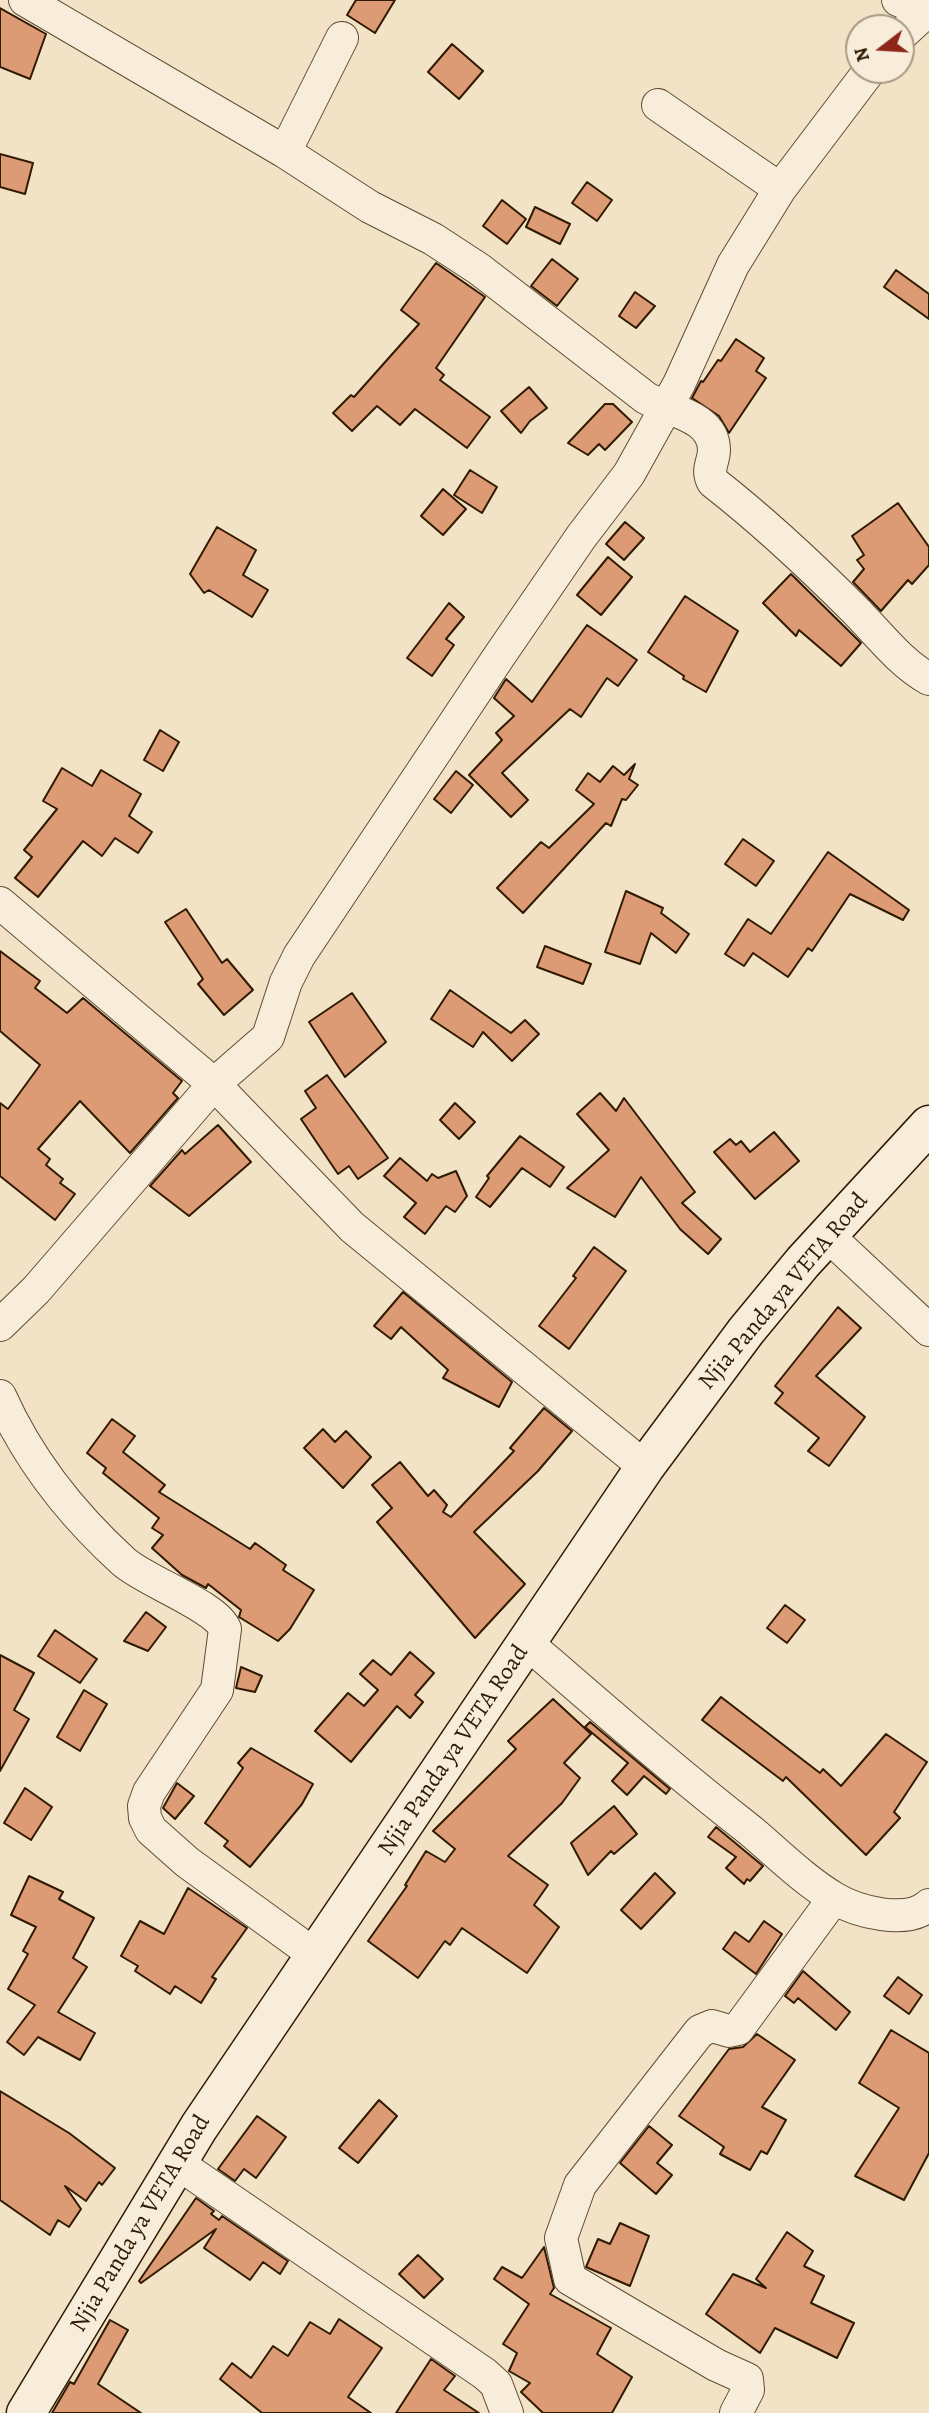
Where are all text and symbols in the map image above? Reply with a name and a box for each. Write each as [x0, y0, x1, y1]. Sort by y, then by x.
north arrow [845, 14, 915, 84]
text: N [847, 44, 876, 65]
street label: Njia Panda ya VETA Road [693, 1188, 875, 1396]
street label: Njia Panda ya VETA Road [373, 1640, 535, 1862]
street label: Njia Panda ya VETA Road [65, 2110, 217, 2338]

